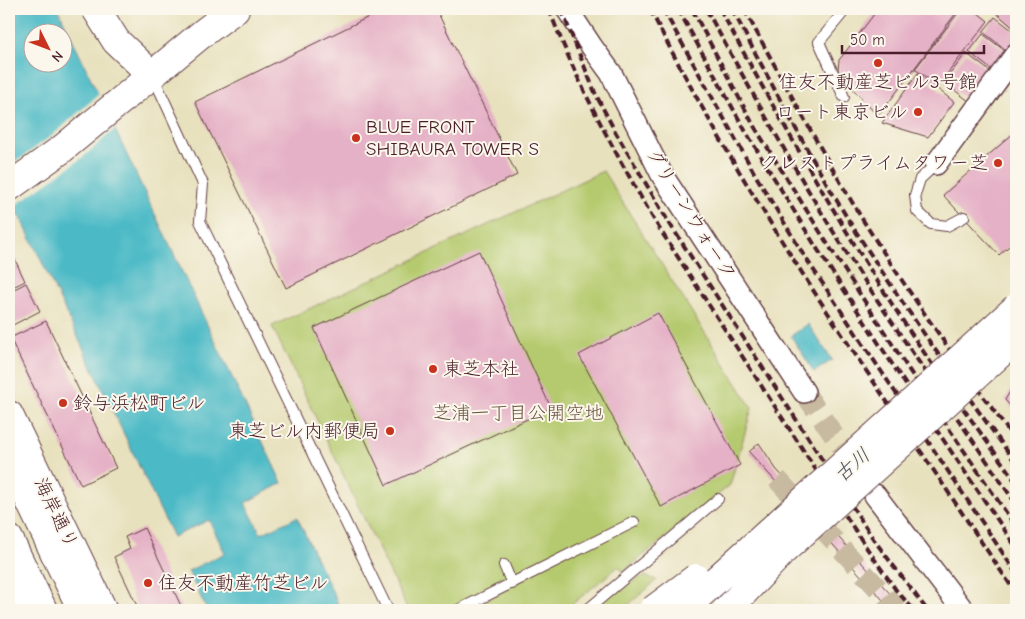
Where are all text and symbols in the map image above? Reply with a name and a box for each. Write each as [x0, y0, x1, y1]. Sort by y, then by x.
north arrow [22, 22, 72, 72]
scale bar [842, 22, 985, 54]
text: 50 m [850, 31, 885, 49]
text: N [48, 47, 67, 65]
marker: 住友不動産芝ビル3号館 [872, 57, 884, 69]
place label: 住友不動産芝ビル3号館 [778, 71, 978, 93]
place label: ロート東京ビル [775, 101, 908, 123]
marker: ロート東京ビル [912, 106, 924, 118]
place label: BLUE FRONT SHIBAURA TOWER S [366, 116, 539, 160]
marker: BLUE FRONT SHIBAURA TOWER S [350, 132, 362, 144]
street label: グリーンウォーク [642, 144, 740, 284]
place label: クレストプライムタワー芝 [760, 152, 988, 174]
marker: クレストプライムタワー芝 [992, 157, 1004, 169]
place label: 東芝本社 [443, 358, 519, 380]
marker: 東芝本社 [427, 363, 439, 375]
place label: 鈴与浜松町ビル [73, 392, 206, 414]
marker: 鈴与浜松町ビル [57, 397, 69, 409]
park label: 芝浦一丁目公開空地 [432, 402, 604, 424]
place label: 東芝ビル内郵便局 [228, 420, 380, 442]
marker: 東芝ビル内郵便局 [384, 425, 396, 437]
water label: 古川 [829, 443, 875, 487]
street label: 海岸通り [29, 474, 83, 552]
place label: 住友不動産竹芝ビル [158, 572, 329, 594]
marker: 住友不動産竹芝ビル [142, 577, 154, 589]

